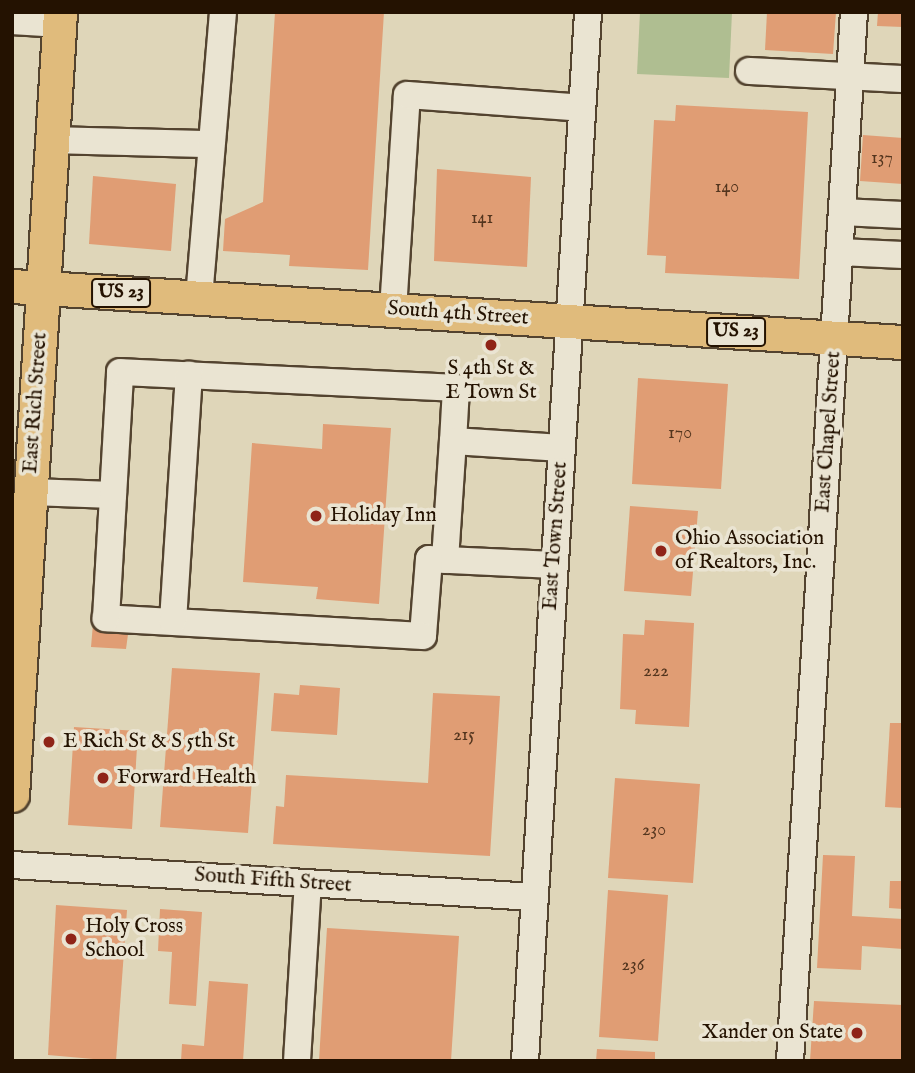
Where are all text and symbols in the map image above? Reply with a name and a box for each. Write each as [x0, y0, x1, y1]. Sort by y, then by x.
house number: 137 [871, 148, 893, 170]
house number: 140 [715, 177, 739, 199]
house number: 141 [471, 208, 493, 230]
road number: US 23 [90, 278, 152, 308]
street label: South 4th Street [387, 297, 529, 331]
road number: US 23 [704, 316, 768, 348]
street label: East Rich Street [19, 332, 53, 474]
marker: S 4th St & E Town St [483, 337, 499, 353]
street label: East Chapel Street [811, 351, 847, 513]
place label: S 4th St & E Town St [445, 356, 537, 406]
house number: 170 [668, 423, 692, 445]
street label: East Town Street [538, 461, 574, 611]
place label: Holiday Inn [330, 503, 437, 529]
marker: Holiday Inn [308, 508, 324, 524]
place label: Ohio Association of Realtors, Inc. [675, 526, 824, 576]
marker: Ohio Association of Realtors, Inc. [653, 543, 669, 559]
house number: 222 [643, 661, 669, 683]
house number: 215 [453, 725, 475, 747]
place label: E Rich St & S 5th St [63, 729, 235, 755]
marker: E Rich St & S 5th St [41, 734, 57, 750]
place label: Forward Health [117, 765, 256, 791]
marker: Forward Health [95, 770, 111, 786]
house number: 230 [642, 820, 666, 842]
street label: South Fifth Street [194, 863, 352, 899]
place label: Holy Cross School [85, 914, 183, 964]
marker: Holy Cross School [63, 931, 79, 947]
house number: 236 [622, 955, 644, 977]
place label: Xander on State [702, 1020, 843, 1046]
marker: Xander on State [849, 1025, 865, 1041]

